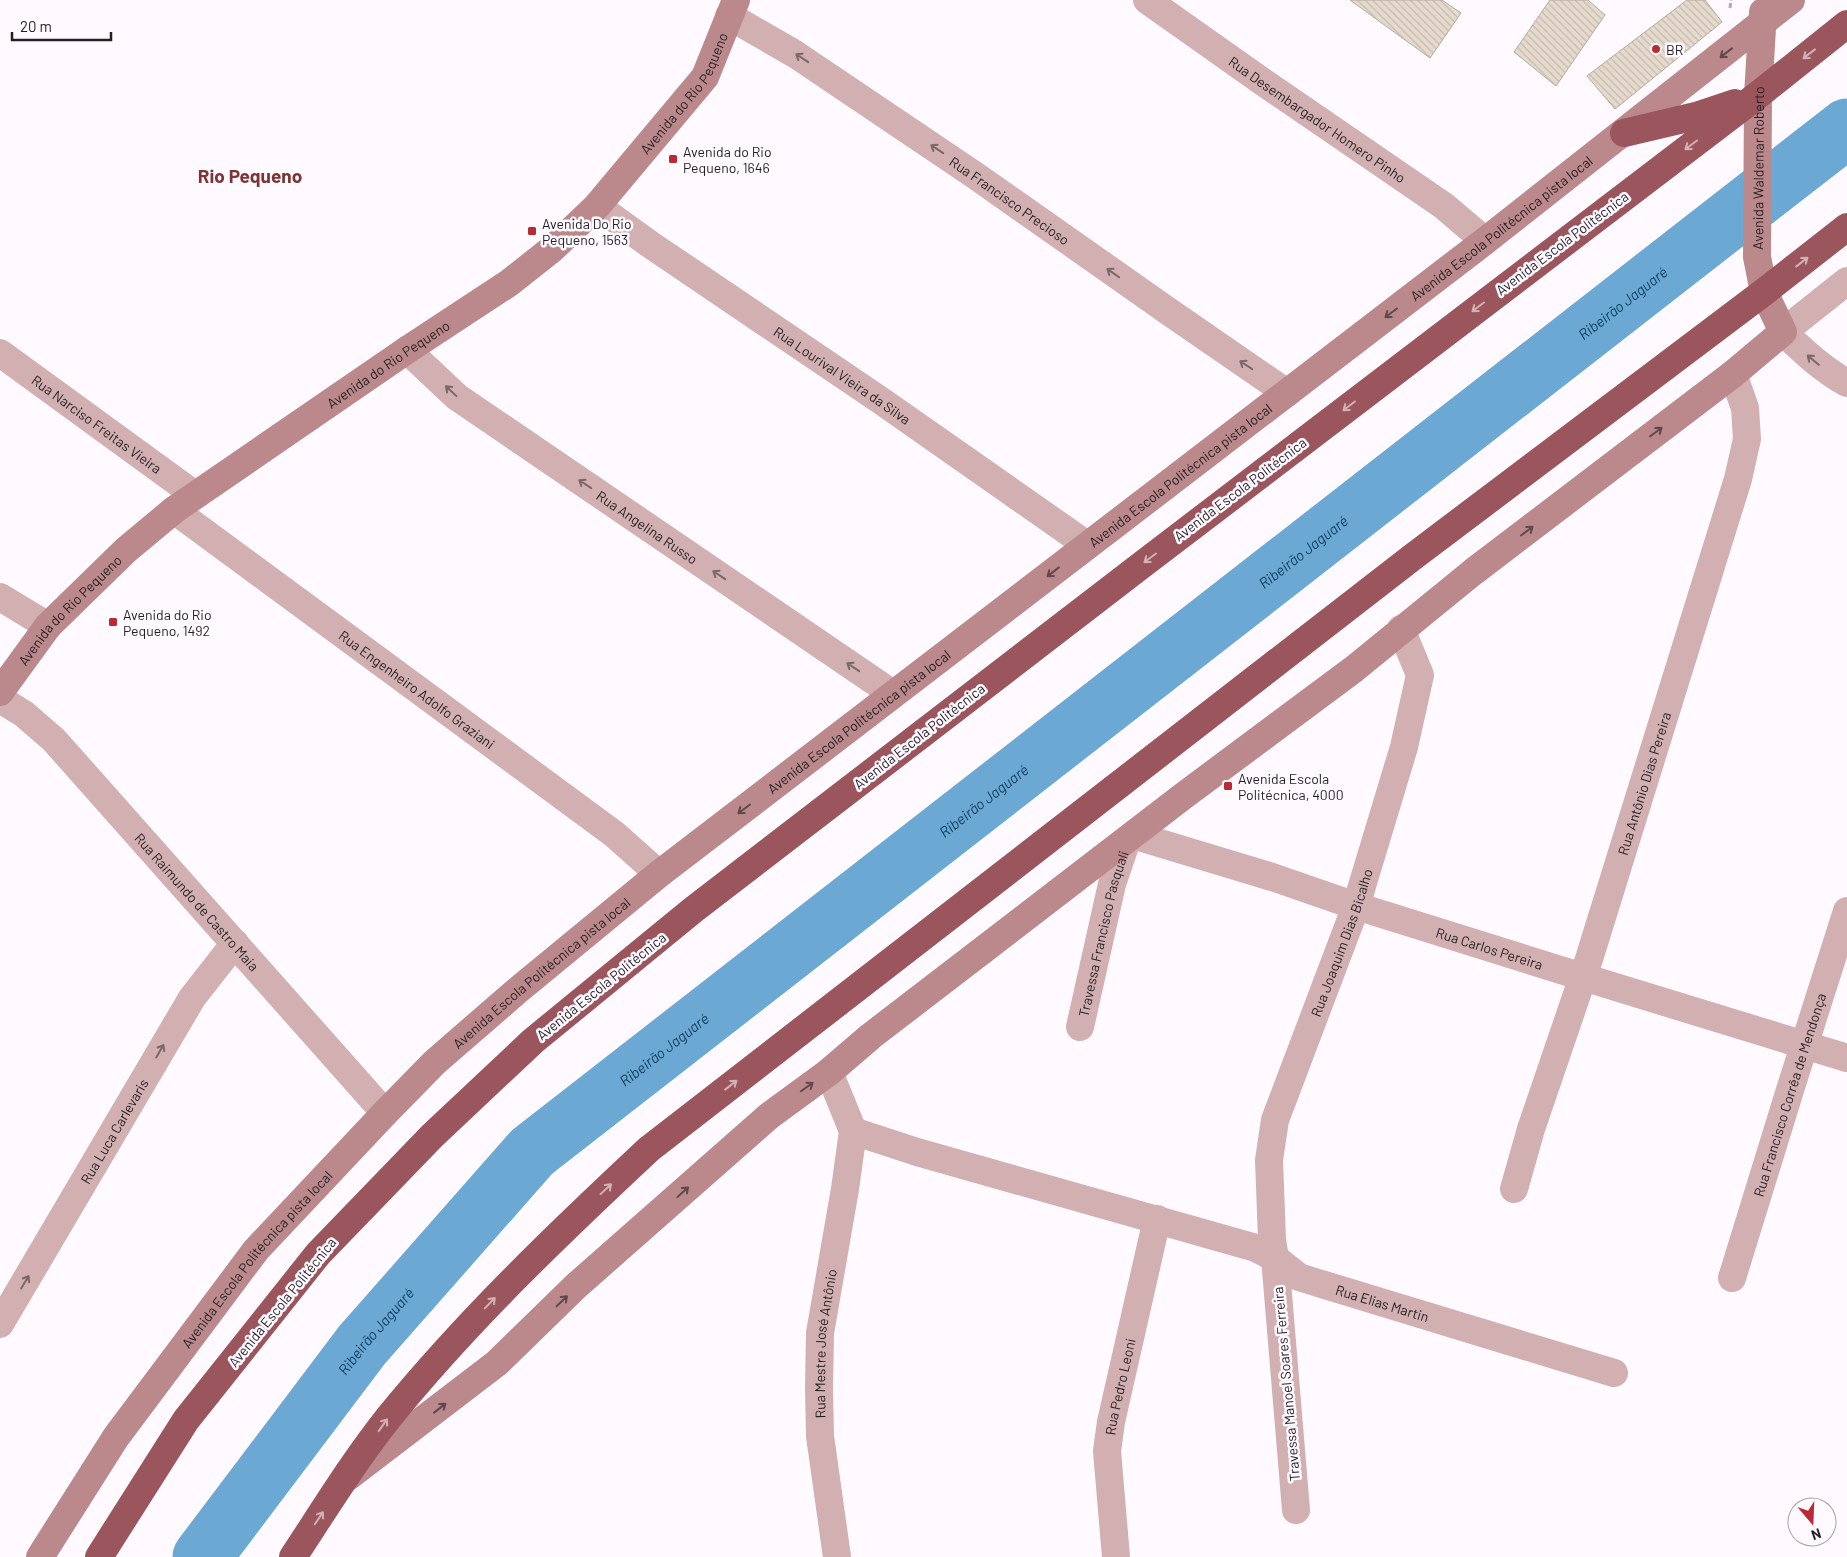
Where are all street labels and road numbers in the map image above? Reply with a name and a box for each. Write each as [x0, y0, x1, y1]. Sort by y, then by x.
street label: Avenida do Rio Pequeno [636, 30, 731, 157]
street label: Rua Desembargador Homero Pinho [1226, 52, 1409, 186]
street label: Avenida Waldemar Roberto [1749, 86, 1767, 250]
street label: Rua Francisco Precioso [947, 152, 1073, 248]
street label: Avenida Escola Politécnica pista local [1407, 152, 1595, 304]
street label: Avenida Escola Politécnica [1492, 188, 1632, 298]
street label: Avenida do Rio Pequeno [323, 316, 452, 411]
street label: Rua Lourival Vieira da Silva [771, 322, 914, 427]
street label: Rua Narciso Freitas Vieira [29, 371, 165, 477]
street label: Avenida Escola Politécnica pista local [1085, 399, 1275, 549]
street label: Avenida Escola Politécnica [1170, 434, 1310, 544]
street label: Rua Angelina Russo [594, 486, 701, 567]
street label: Avenida do Rio Pequeno [14, 551, 125, 668]
street label: Rua Engenheiro Adolfo Graziani [336, 626, 498, 752]
street label: Avenida Escola Politécnica pista local [763, 646, 953, 796]
street label: Avenida Escola Politécnica [850, 680, 988, 792]
street label: Rua Antônio Dias Pereira [1613, 710, 1674, 857]
street label: Rua Raimundo de Castro Maia [132, 829, 263, 974]
street label: Travessa Francisco Pasquali [1074, 848, 1131, 1018]
street label: Rua Joaquim Dias Bicalho [1306, 867, 1375, 1019]
street label: Avenida Escola Politécnica pista local [449, 894, 633, 1052]
street label: Rua Carlos Pereira [1434, 923, 1545, 972]
street label: Avenida Escola Politécnica [533, 929, 669, 1043]
street label: Rua Francisco Corrêa de Mendonça [1749, 991, 1829, 1199]
street label: Rua Luca Carlevaris [76, 1075, 151, 1187]
street label: Avenida Escola Politécnica pista local [178, 1167, 336, 1351]
street label: Avenida Escola Politécnica [225, 1234, 339, 1370]
street label: Rua Mestre José Antônio [810, 1267, 840, 1419]
street label: Rua Elias Martin [1334, 1280, 1431, 1325]
street label: Travessa Manoel Soares Ferreira [1269, 1286, 1303, 1482]
street label: Rua Pedro Leoni [1101, 1336, 1138, 1436]

